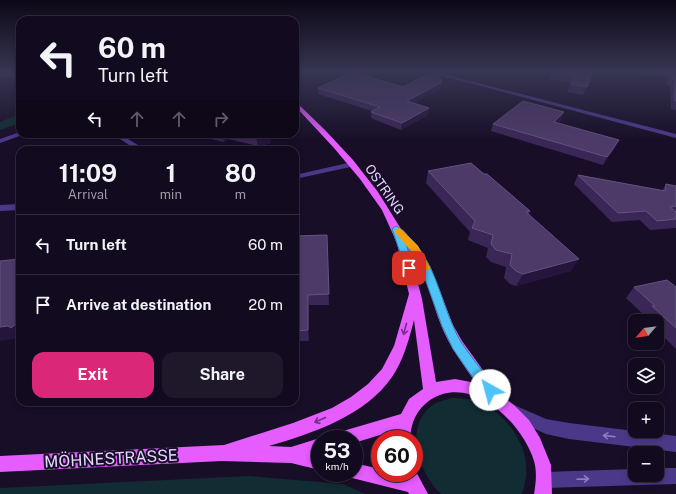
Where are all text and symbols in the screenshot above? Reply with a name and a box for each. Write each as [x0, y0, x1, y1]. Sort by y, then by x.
text: 60 m [98, 31, 166, 64]
icon: left [32, 32, 84, 84]
text: Turn left [98, 65, 168, 86]
icon: left [84, 108, 106, 130]
icon: ahead [126, 108, 148, 130]
icon: ahead [168, 108, 190, 130]
icon: right [210, 108, 232, 130]
text: 11:09 [59, 159, 117, 187]
text: 1 [166, 159, 176, 187]
text: 80 [225, 159, 256, 187]
street label: OSTRING [362, 161, 407, 217]
text: Arrival [68, 187, 108, 202]
text: min [160, 187, 182, 202]
text: m [235, 187, 246, 202]
icon: left [32, 234, 54, 256]
text: Turn left [66, 236, 127, 253]
text: 60 m [248, 236, 283, 253]
pin [392, 251, 426, 285]
icon: arrive [398, 257, 420, 279]
icon: arrive [32, 294, 54, 316]
text: Arrive at destination [66, 296, 211, 313]
text: 20 m [248, 296, 283, 313]
north arrow [628, 314, 664, 350]
map controls [628, 314, 664, 482]
one-way arrow [401, 323, 408, 336]
button: Exit [32, 352, 154, 398]
button: Share [162, 352, 283, 398]
button: layers [628, 358, 664, 394]
position arrow [469, 369, 511, 411]
button: + [628, 402, 664, 438]
one-way arrow [315, 417, 327, 425]
speed limit sign: 60 [371, 430, 423, 482]
one-way arrow [603, 432, 616, 440]
text: 53 [324, 439, 350, 463]
street label: MÖHNESTRASSE [44, 445, 178, 471]
button: − [628, 446, 664, 482]
text: km/h [325, 460, 349, 472]
one-way arrow [576, 475, 589, 483]

